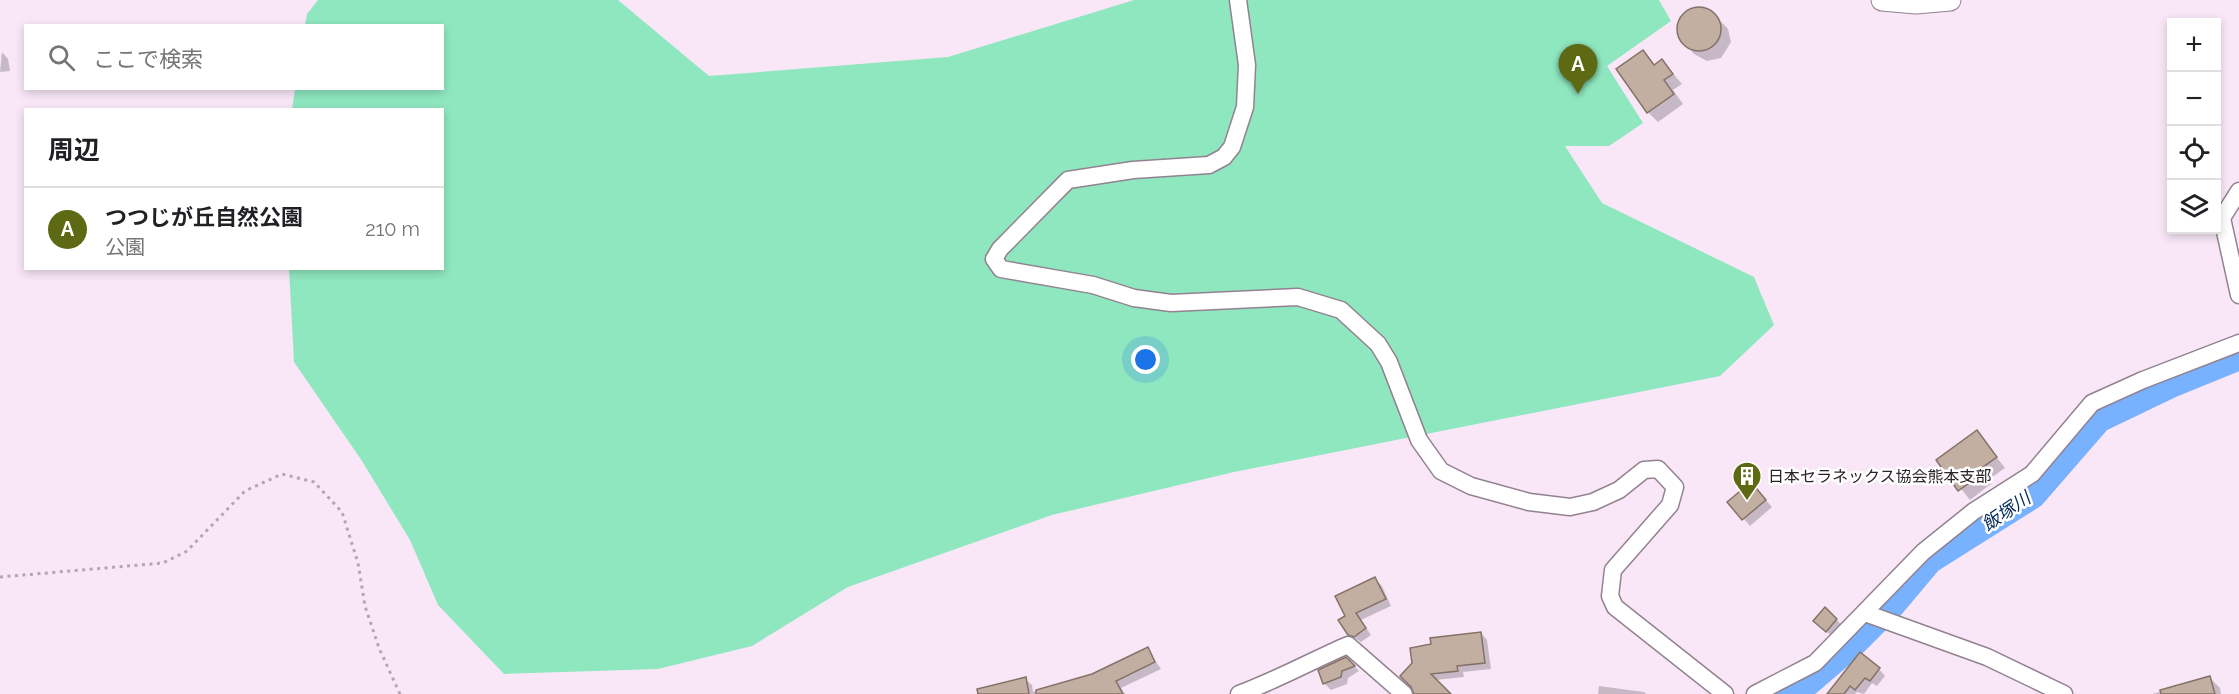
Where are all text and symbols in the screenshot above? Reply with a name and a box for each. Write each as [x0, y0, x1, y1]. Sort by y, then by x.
map controls [2167, 18, 2221, 234]
button: + [2167, 18, 2221, 72]
search box [24, 24, 444, 90]
icon: search [45, 41, 78, 74]
pin: A [1558, 44, 1598, 94]
text: ここで検索 [93, 46, 203, 72]
button: − [2167, 72, 2221, 126]
button: locate [2167, 126, 2221, 180]
text: 周辺 [48, 135, 100, 165]
button: layers [2167, 180, 2221, 234]
text: つつじが丘自然公園 [105, 204, 303, 230]
text: A [61, 217, 74, 241]
text: 210 m [365, 217, 420, 241]
text: 公園 [105, 235, 145, 259]
your location [1131, 345, 1160, 374]
building icon: 日本セラネックス協会熊本支部 [1731, 460, 1763, 502]
place label: 日本セラネックス協会熊本支部 [1768, 467, 1992, 486]
water label: 飯塚川 [1978, 486, 2036, 535]

